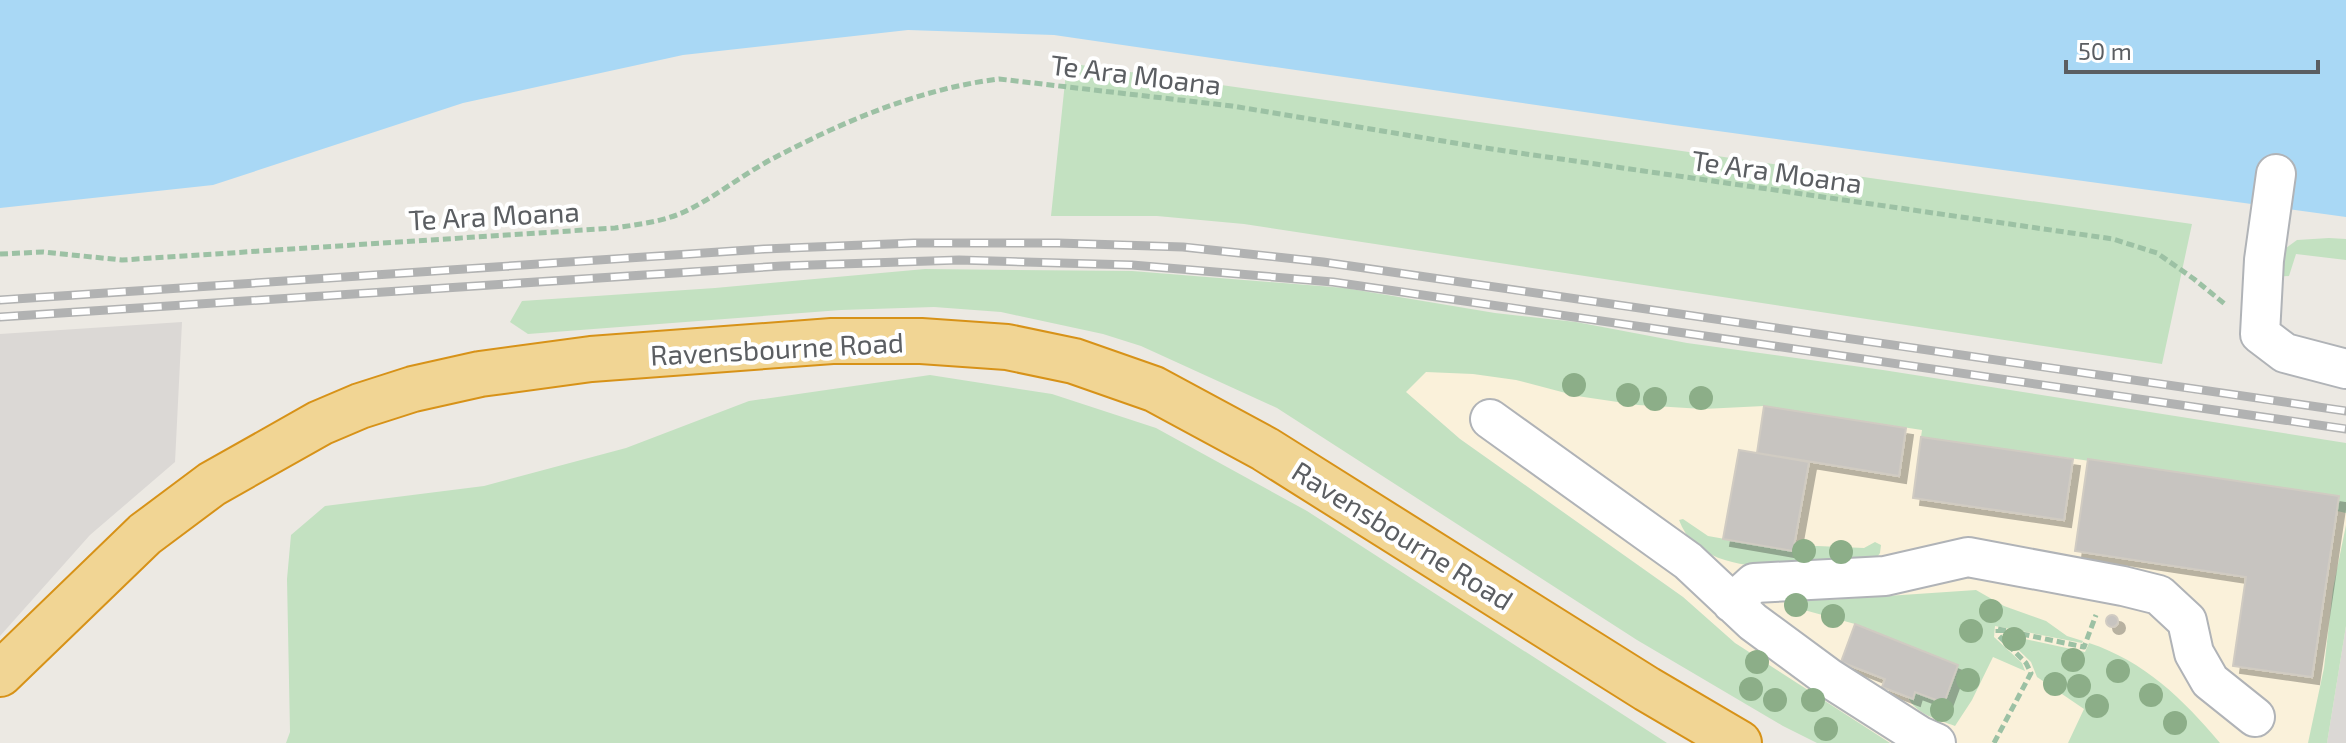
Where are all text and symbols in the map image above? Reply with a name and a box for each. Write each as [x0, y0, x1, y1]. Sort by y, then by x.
scale bar [2066, 24, 2318, 74]
text: 50 m [2078, 36, 2132, 65]
street label: Te Ara Moana [1049, 47, 1223, 101]
street label: Te Ara Moana [1690, 142, 1864, 200]
street label: Te Ara Moana [407, 194, 581, 236]
street label: Ravensbourne Road [649, 324, 905, 372]
street label: Ravensbourne Road [1286, 453, 1520, 617]

